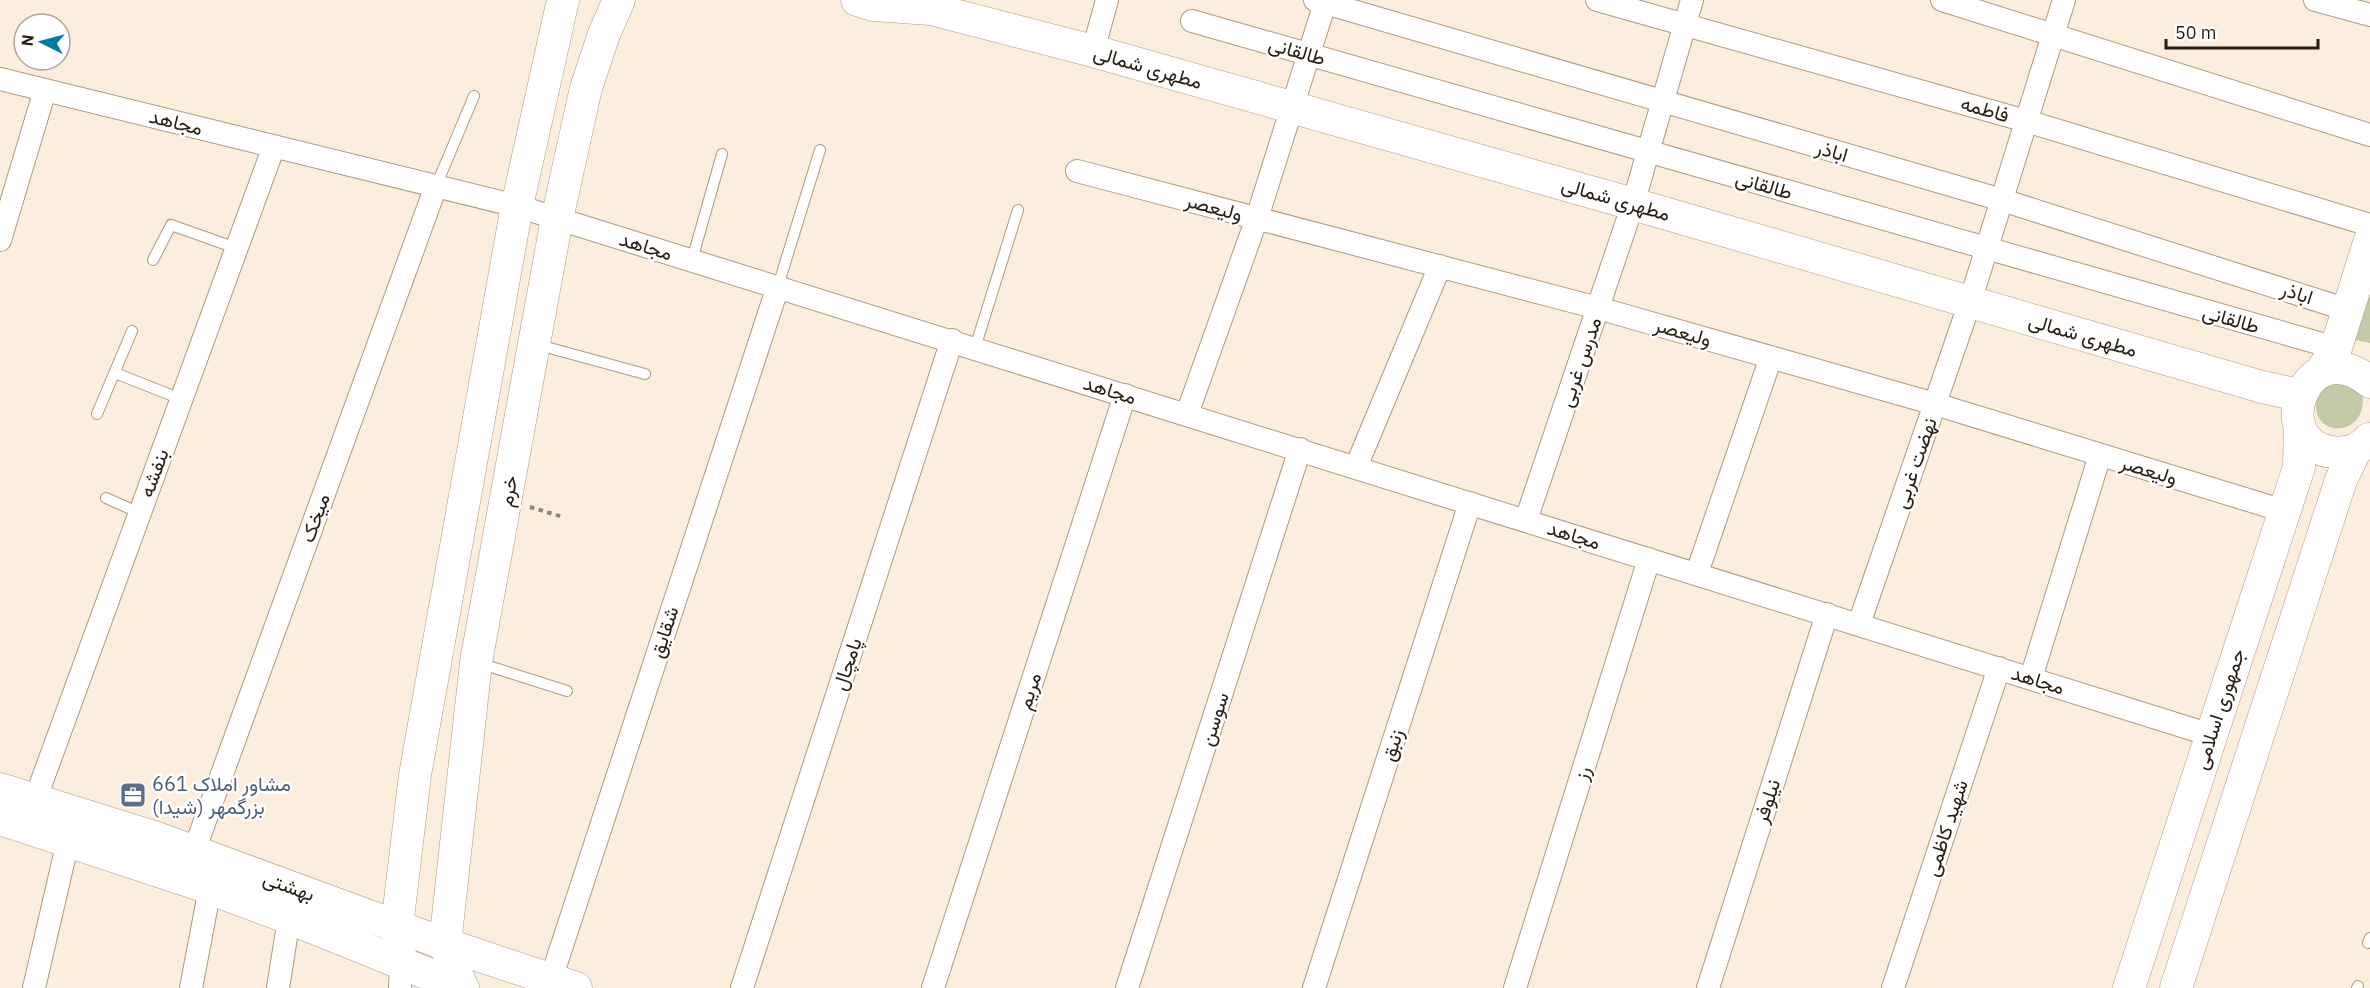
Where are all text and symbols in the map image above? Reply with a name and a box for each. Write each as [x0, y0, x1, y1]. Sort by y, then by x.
north arrow [12, 12, 72, 72]
scale bar [2166, 12, 2318, 50]
text: 50 m [2175, 21, 2217, 44]
street label: طالقانی [1266, 30, 1329, 71]
text: N [17, 34, 38, 47]
street label: مطهری شمالی [1091, 38, 1206, 95]
street label: فاطمه [1958, 89, 2013, 128]
street label: مجاهد [147, 102, 206, 141]
street label: اباذر [1812, 133, 1851, 168]
street label: طالقانی [1733, 164, 1796, 205]
street label: مطهری شمالی [1559, 170, 1674, 227]
street label: ولیعصر [1182, 186, 1246, 227]
street label: مجاهد [616, 225, 676, 266]
street label: اباذر [2277, 274, 2317, 310]
street label: طالقانی [2200, 298, 2263, 339]
street label: مطهری شمالی [2026, 306, 2141, 363]
street label: ولیعصر [1650, 310, 1715, 353]
street label: مدرس غربی [1552, 313, 1607, 410]
street label: مجاهد [1080, 369, 1140, 410]
street label: نهضت غربی [1886, 414, 1943, 512]
street label: بنفشه [132, 445, 175, 501]
street label: ولیعصر [2116, 448, 2181, 491]
street label: خرم [491, 473, 524, 509]
street label: میخک [293, 490, 336, 546]
street label: مجاهد [1544, 514, 1604, 555]
street label: شقایق [643, 603, 684, 661]
street label: پامچال [825, 634, 869, 694]
street label: جمهوری اسلامی [2186, 645, 2251, 773]
street label: مجاهد [2008, 659, 2068, 700]
street label: مریم [1010, 669, 1047, 713]
street label: سوسن [1192, 689, 1235, 749]
street label: زنبق [1374, 725, 1409, 764]
street label: رز [1566, 763, 1596, 784]
place label: مشاور املاک 661 بزرگمهر (شیدا) [152, 770, 291, 820]
street label: نیلوفر [1746, 775, 1786, 827]
street label: شهید کاظمی [1917, 776, 1974, 880]
office icon: مشاور املاک 661 بزرگمهر (شیدا) [118, 780, 148, 810]
street label: بهشتی [260, 864, 319, 907]

